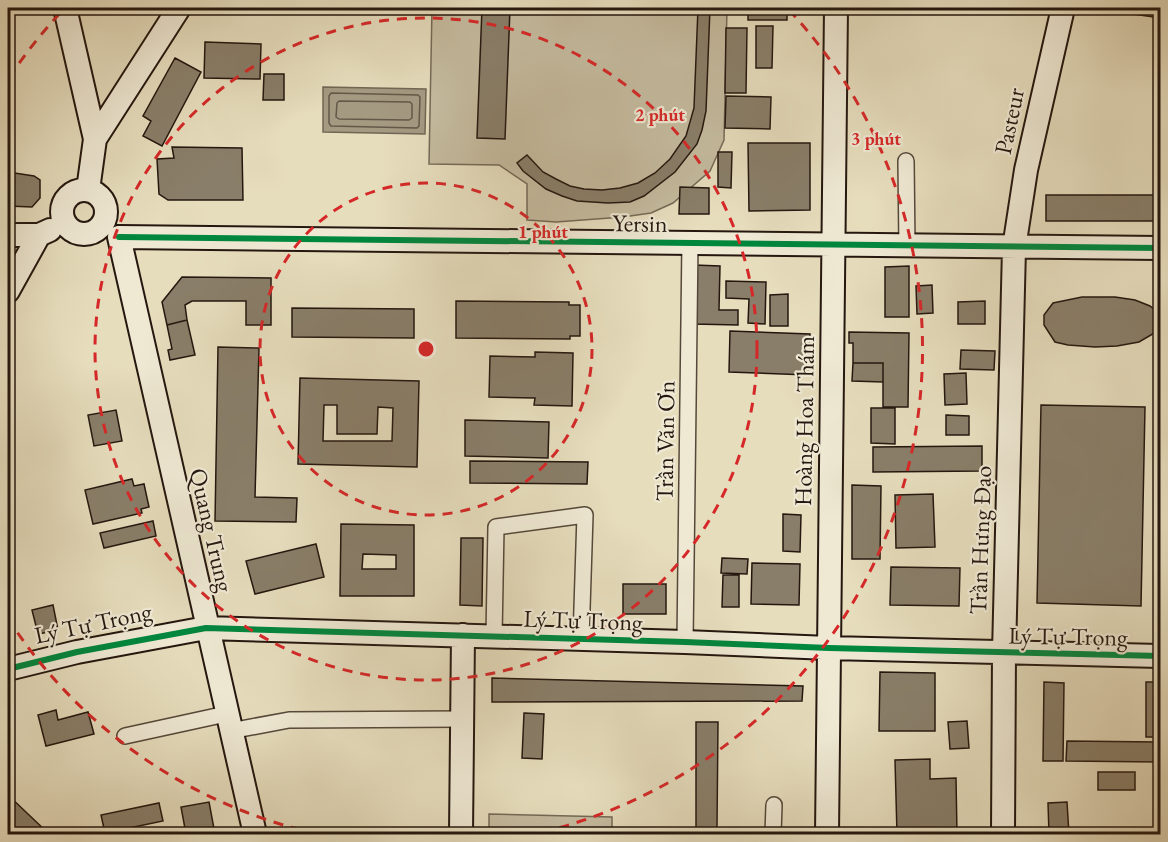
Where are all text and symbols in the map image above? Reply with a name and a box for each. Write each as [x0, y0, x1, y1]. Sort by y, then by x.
street label: Pasteur [987, 85, 1031, 157]
text: 2 phút [635, 103, 685, 126]
text: 3 phút [851, 127, 901, 150]
street label: Yersin [612, 207, 668, 239]
text: 1 phút [518, 220, 568, 243]
street label: Hoàng Hoa Thám [787, 335, 821, 506]
centre of rings [416, 339, 436, 359]
street label: Trần Văn Ơn [648, 380, 682, 502]
street label: Quang Trung [183, 465, 241, 595]
street label: Trần Hưng Đạo [962, 465, 998, 615]
street label: Lý Tự Trọng [31, 595, 155, 651]
street label: Lý Tự Trọng [523, 602, 644, 638]
street label: Lý Tự Trọng [1008, 619, 1128, 653]

